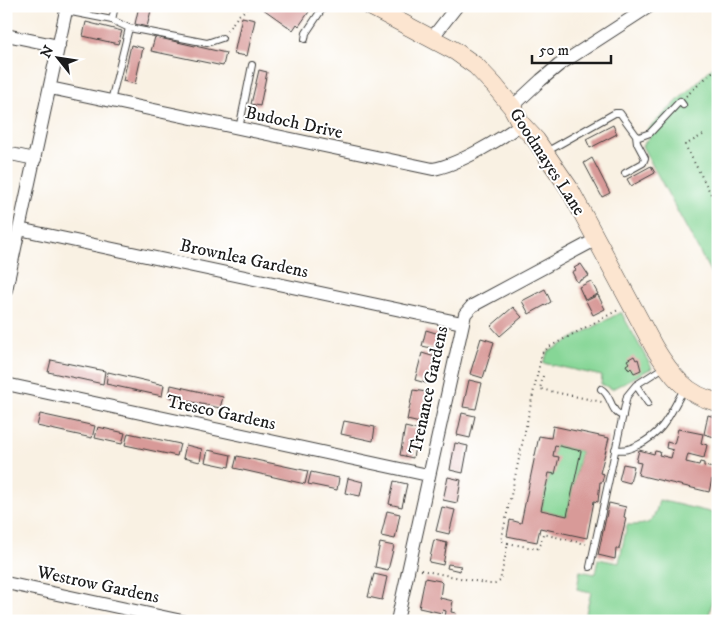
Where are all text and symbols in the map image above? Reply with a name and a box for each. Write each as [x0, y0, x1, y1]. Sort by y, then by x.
north arrow [32, 32, 82, 82]
scale bar [532, 32, 610, 64]
text: 50 m [539, 41, 569, 60]
text: N [37, 42, 59, 61]
street label: Budoch Drive [243, 102, 345, 144]
street label: Goodmayes Lane [504, 104, 590, 220]
street label: Brownlea Gardens [178, 235, 310, 283]
street label: Trenance Gardens [405, 324, 453, 456]
street label: Tresco Gardens [164, 391, 278, 435]
street label: Westrow Gardens [34, 561, 161, 609]

